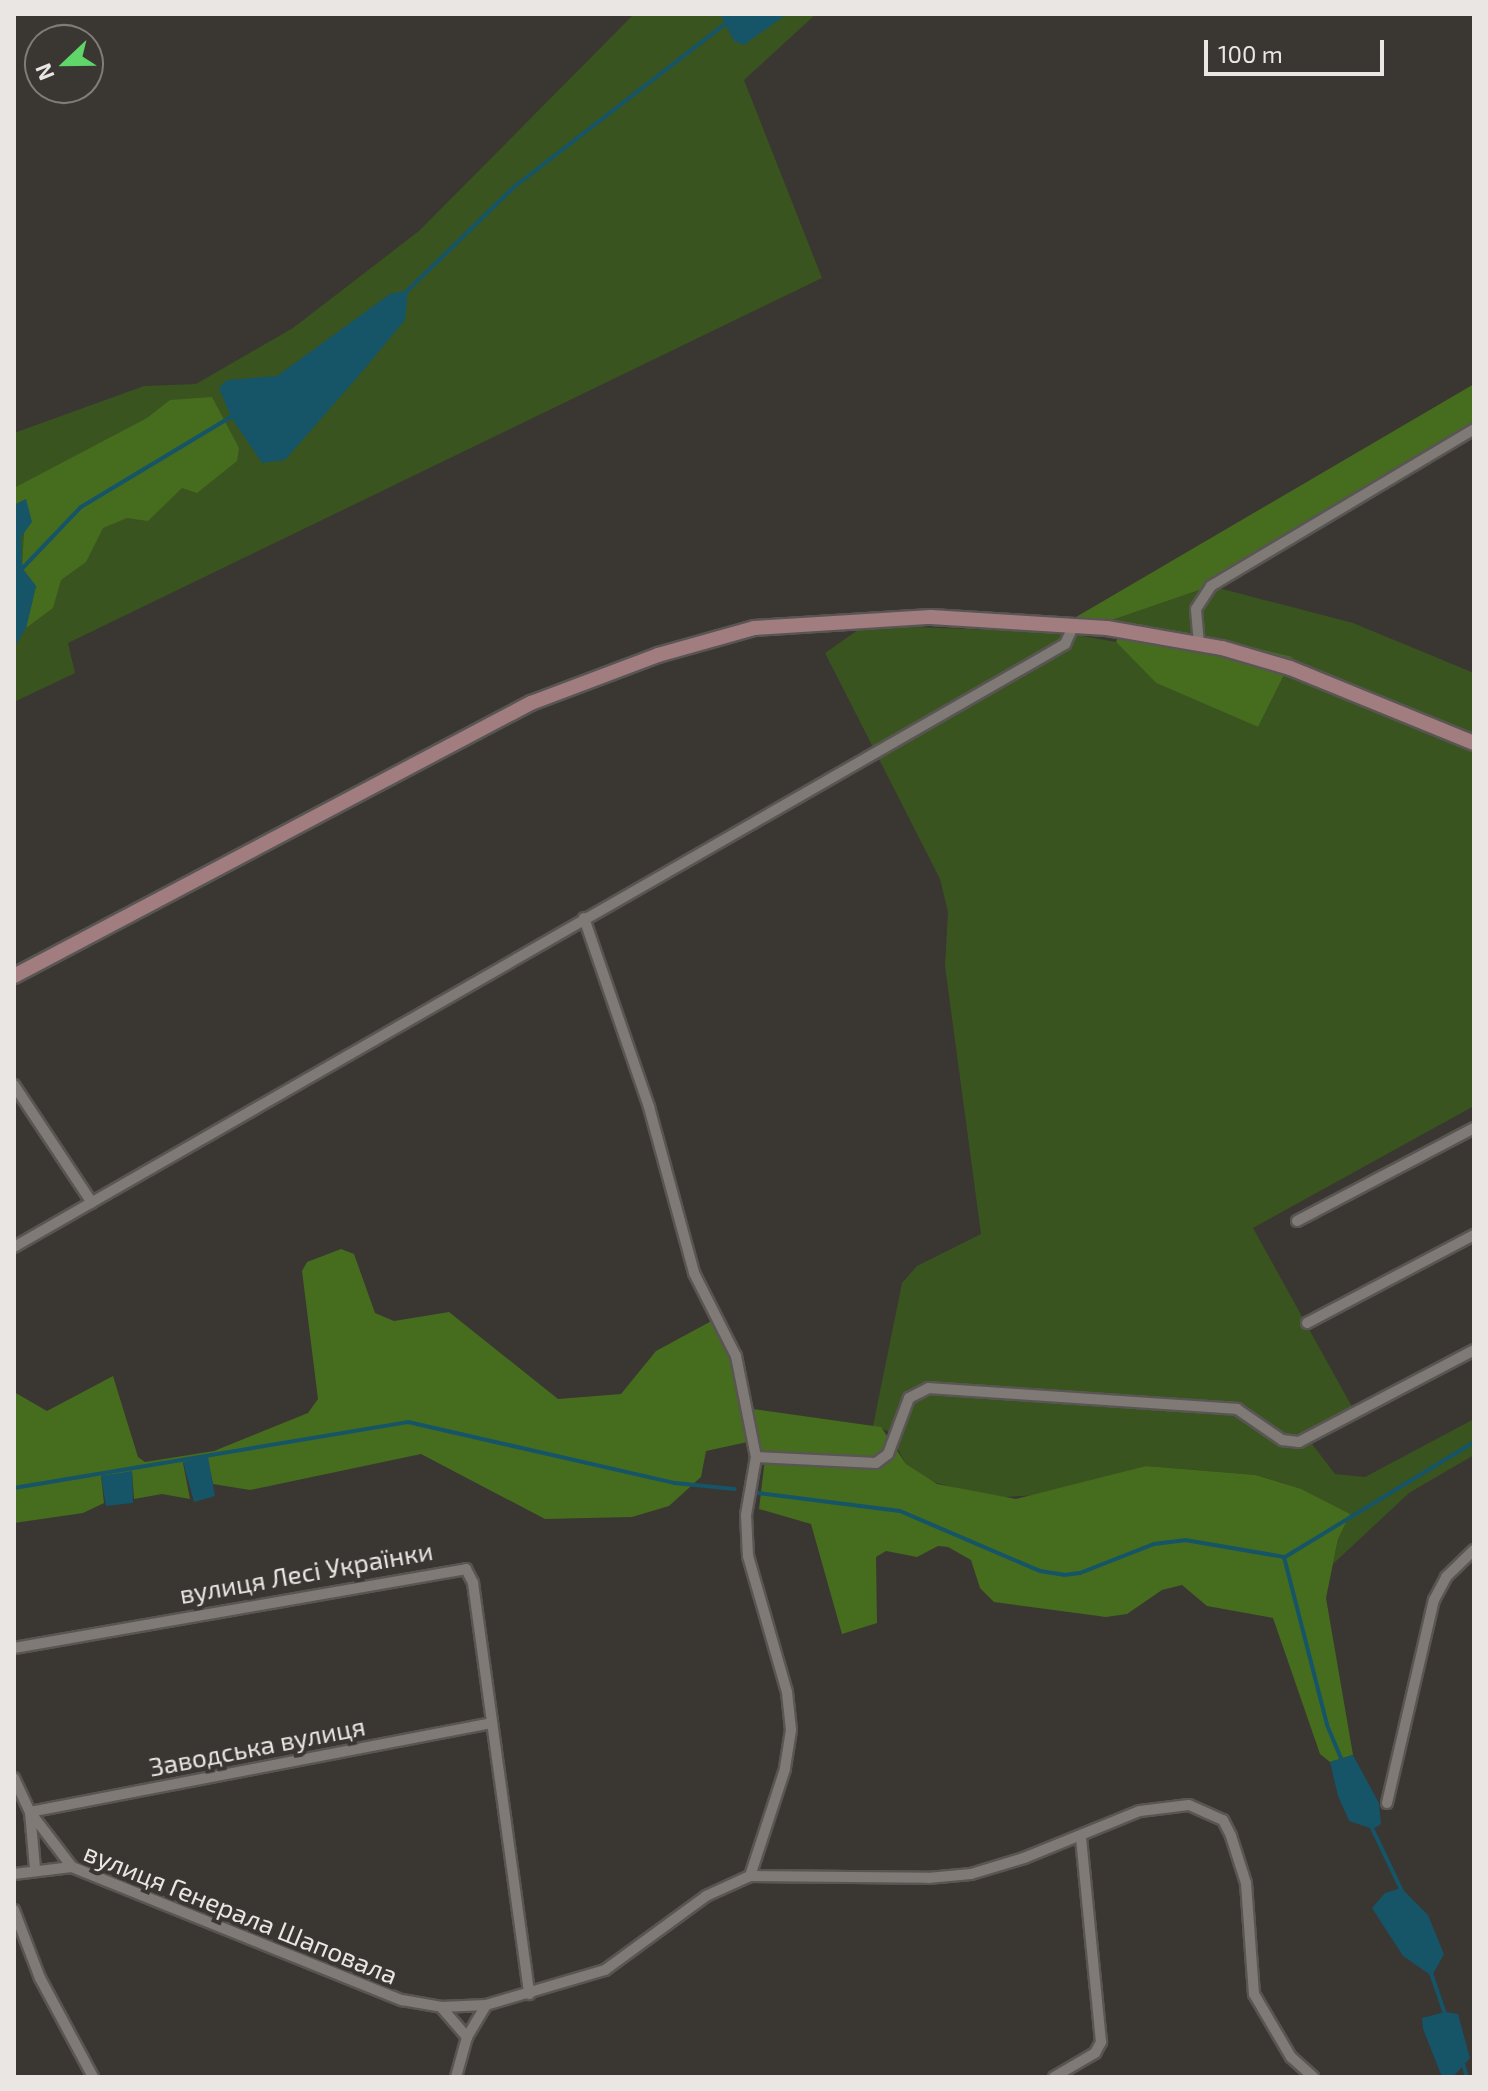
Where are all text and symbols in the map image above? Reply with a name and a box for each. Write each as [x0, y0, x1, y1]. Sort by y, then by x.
north arrow [24, 24, 104, 104]
scale bar [1208, 24, 1388, 74]
text: 100 m [1218, 39, 1283, 68]
text: N [29, 60, 59, 84]
street label: вулиця Лесі Українки [177, 1534, 435, 1610]
street label: Заводська вулиця [146, 1710, 368, 1782]
street label: вулиця Генерала Шаповала [80, 1836, 402, 1990]

